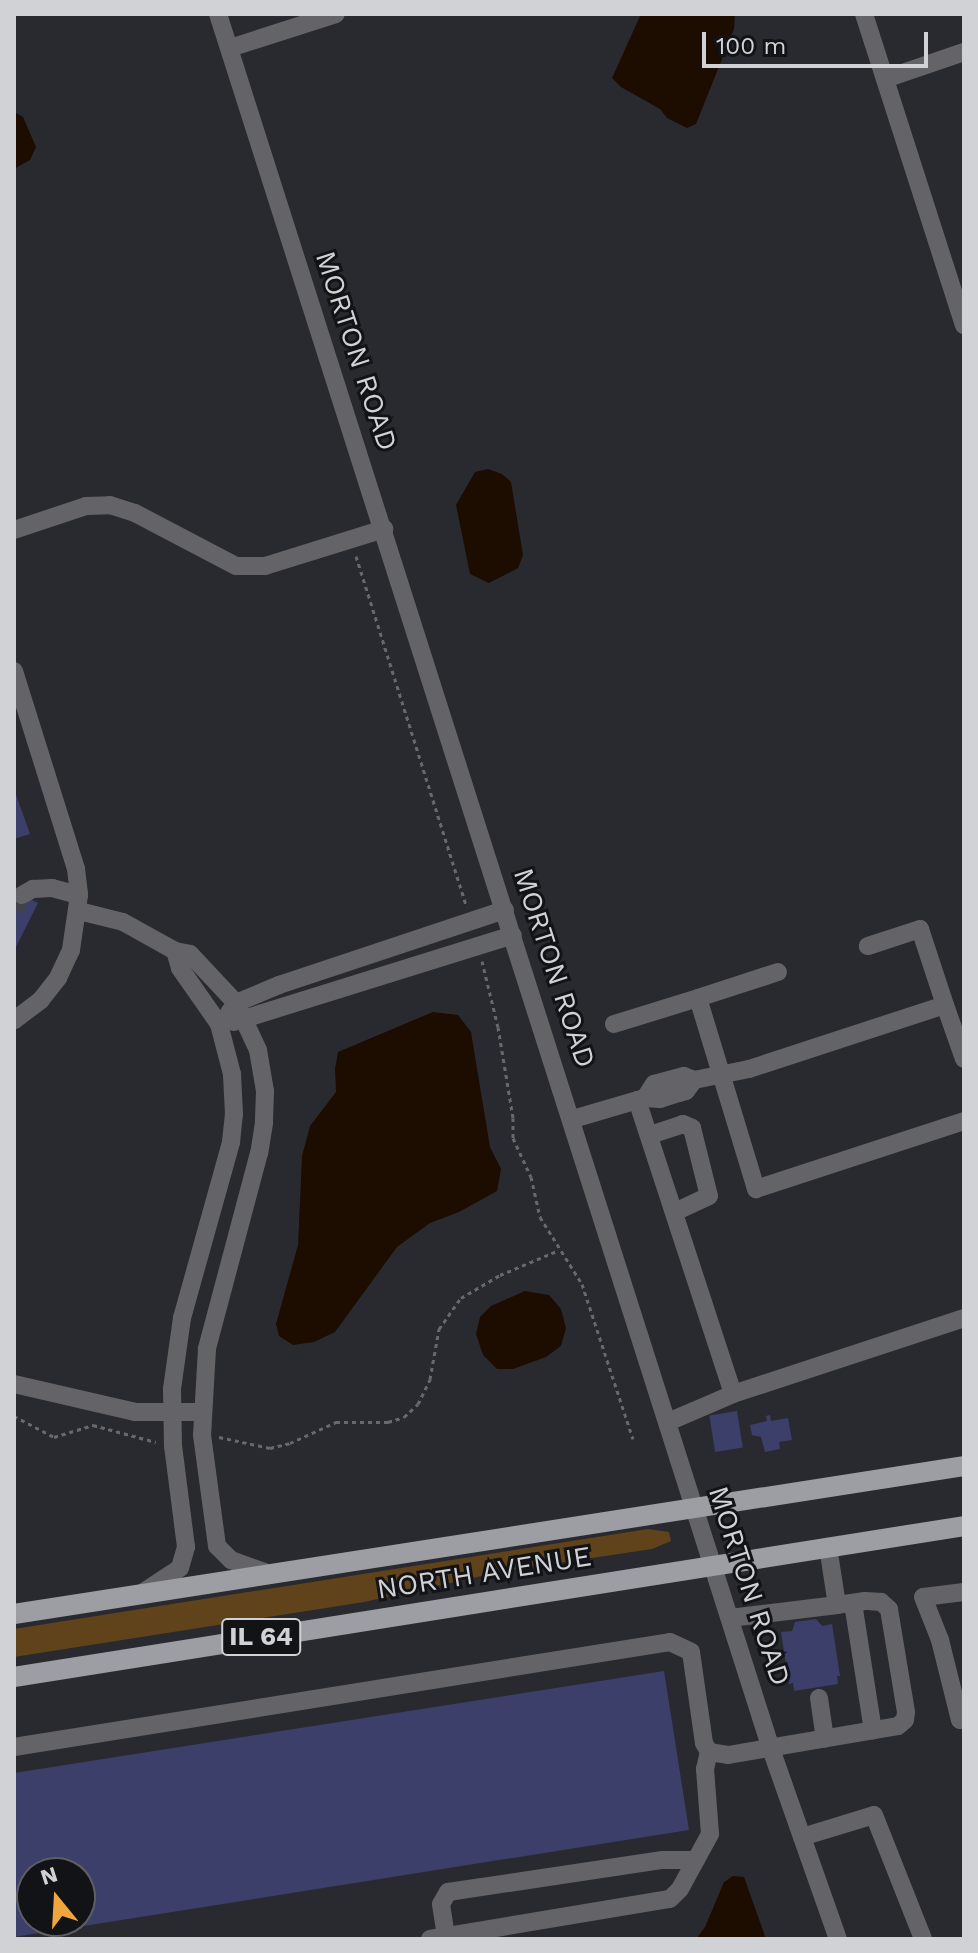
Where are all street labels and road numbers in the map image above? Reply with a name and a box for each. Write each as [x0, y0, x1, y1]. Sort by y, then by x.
street label: MORTON ROAD [308, 247, 404, 455]
street label: MORTON ROAD [506, 864, 602, 1072]
street label: MORTON ROAD [701, 1482, 797, 1690]
street label: NORTH AVENUE [374, 1539, 594, 1607]
road number: IL 64 [219, 1615, 303, 1659]

